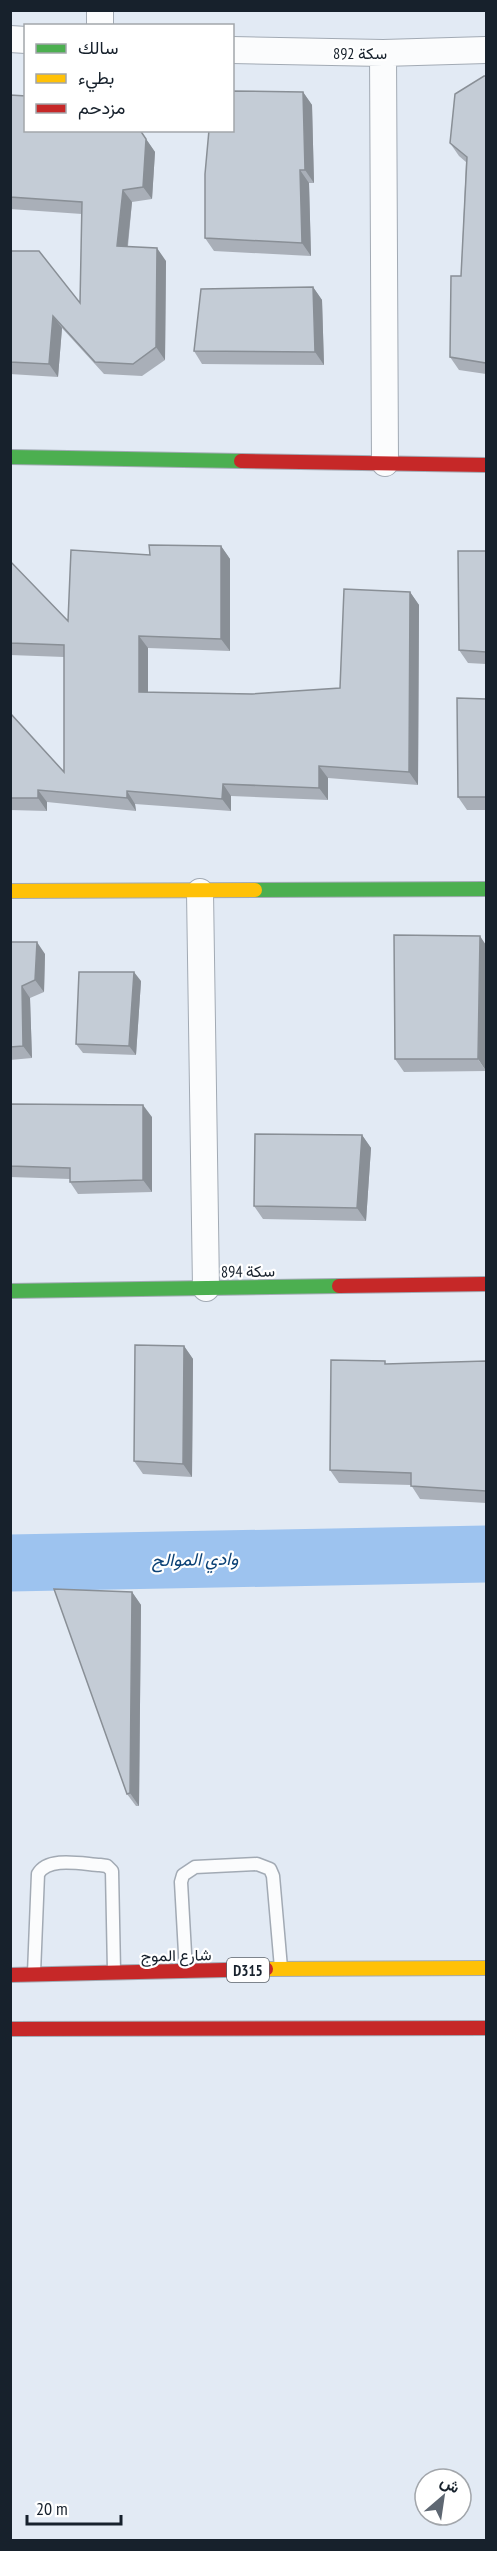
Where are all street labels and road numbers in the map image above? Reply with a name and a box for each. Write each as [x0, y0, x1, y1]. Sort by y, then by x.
street label: سكة 892 [333, 43, 387, 63]
street label: سكة 894 [221, 1261, 275, 1281]
street label: شارع الموج [140, 1944, 212, 1968]
road number: D315 [227, 1958, 269, 1982]

